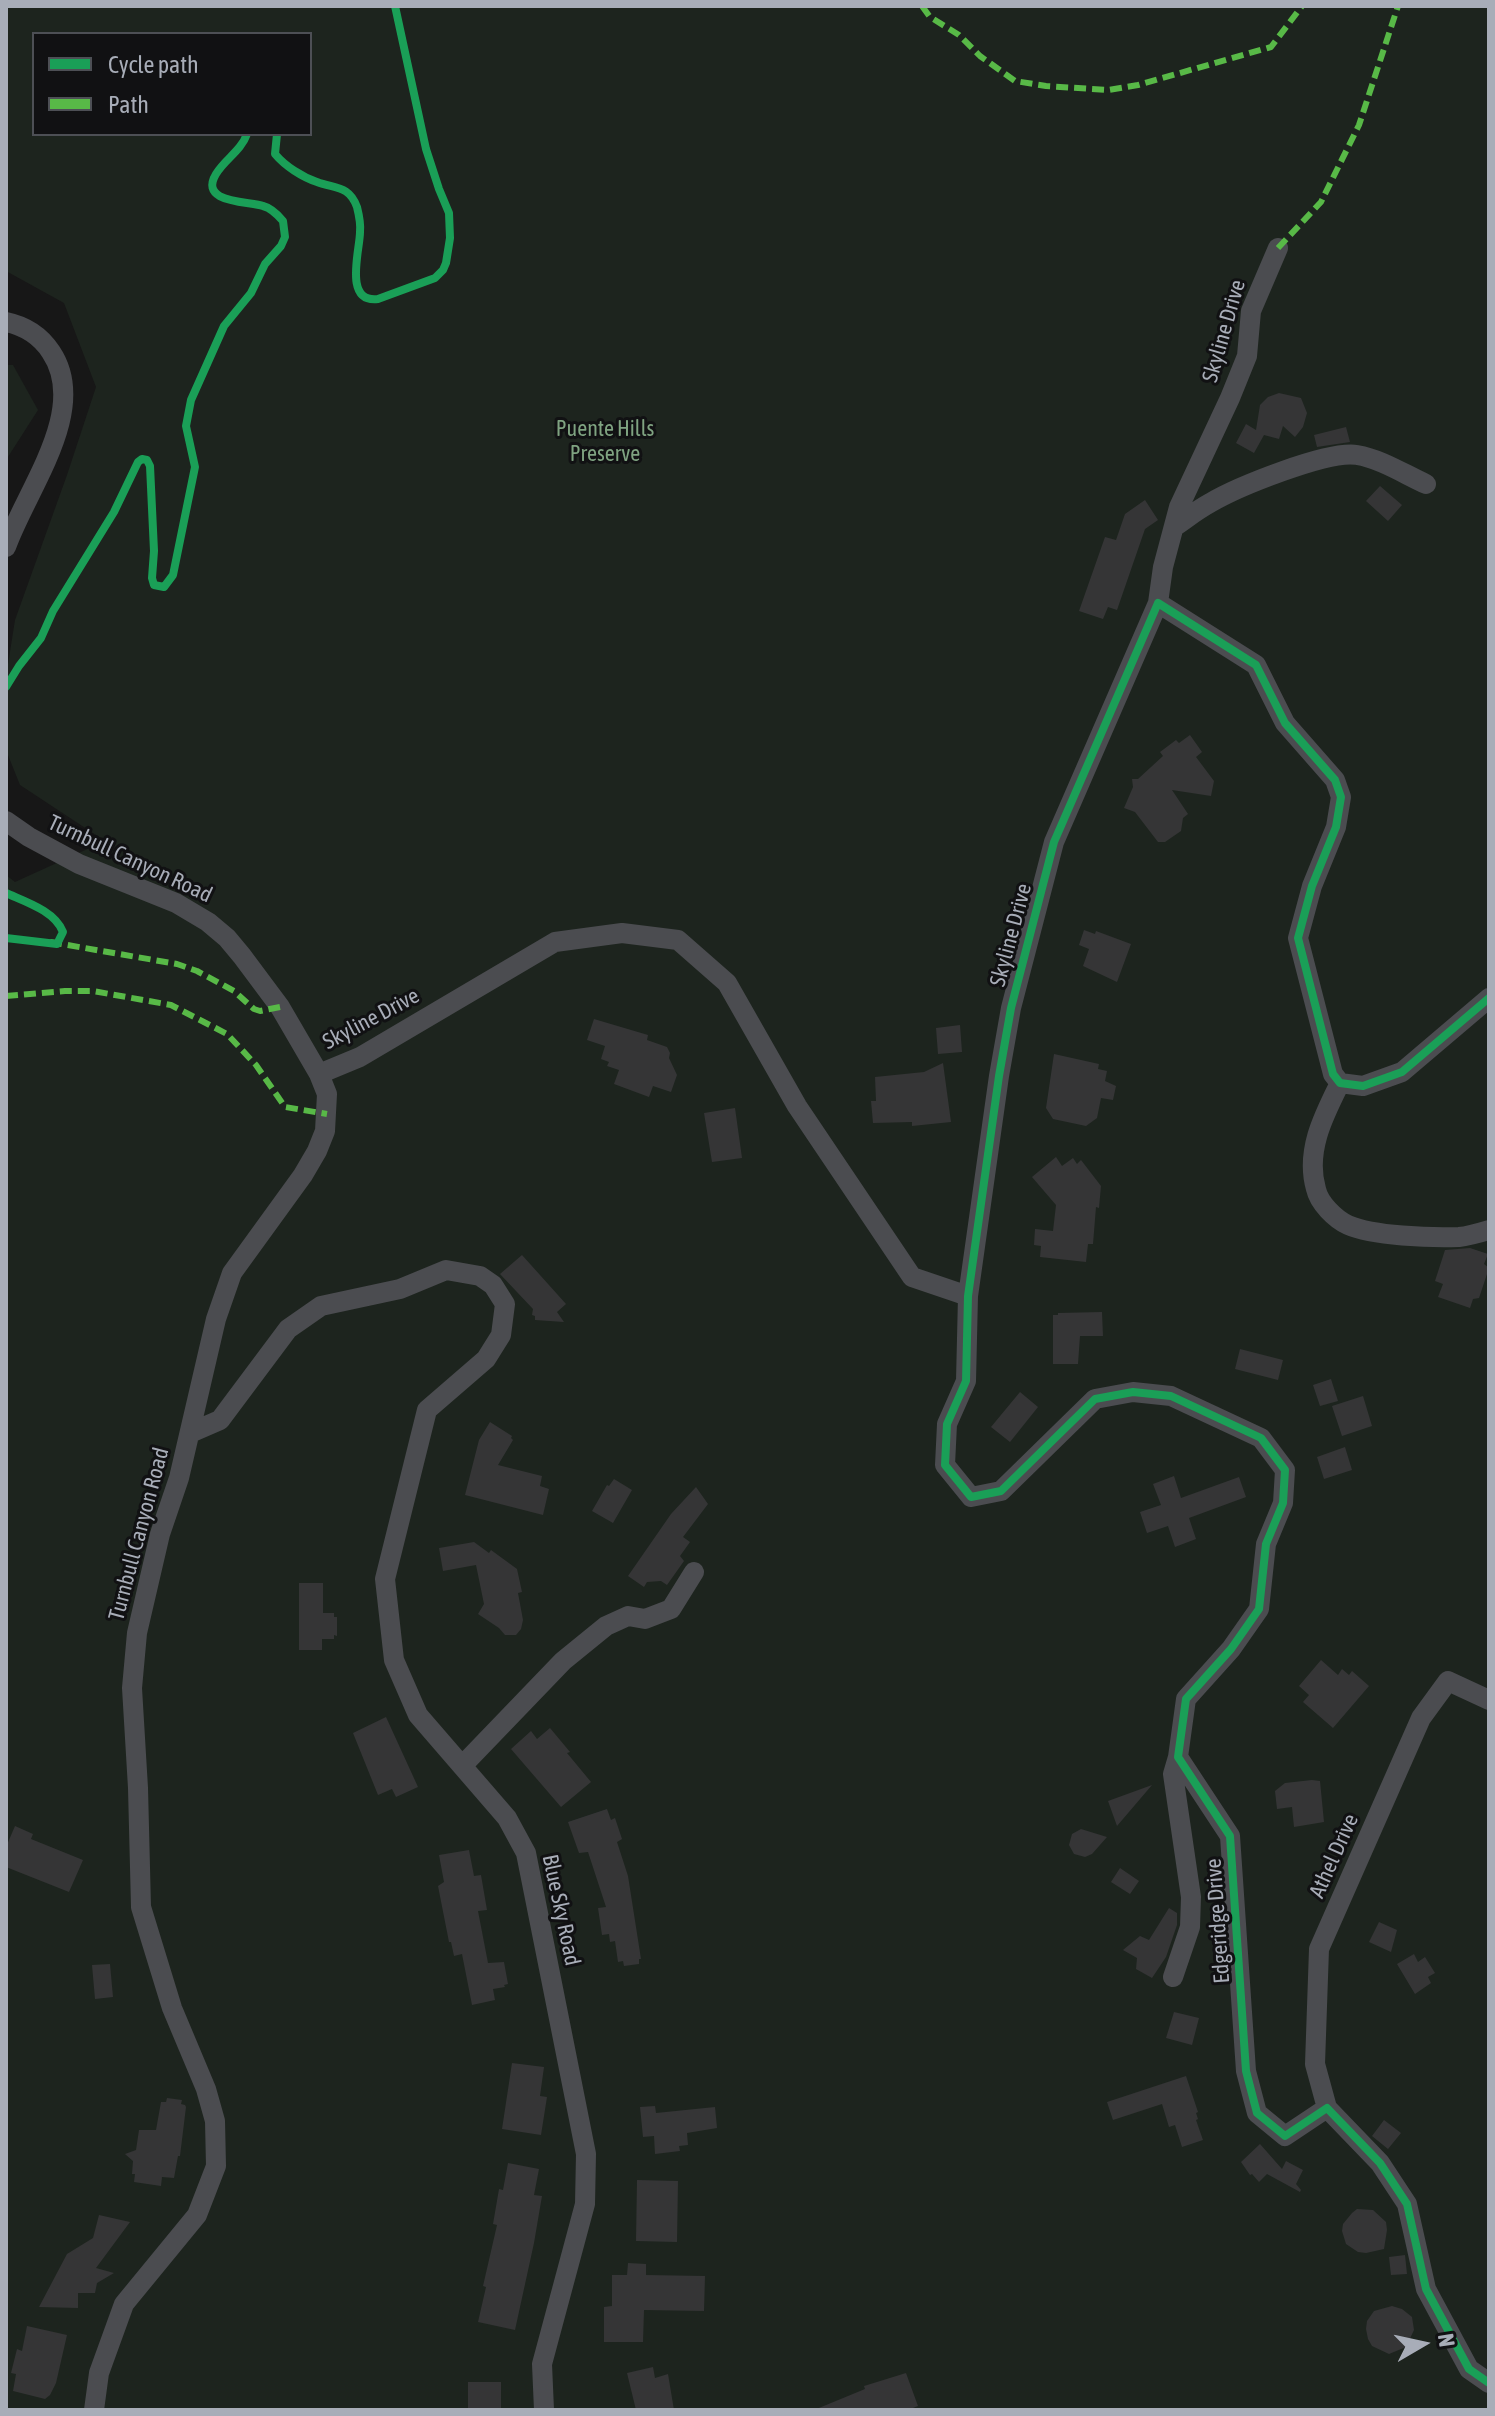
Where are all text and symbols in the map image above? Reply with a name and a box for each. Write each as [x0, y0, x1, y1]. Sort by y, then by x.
legend [32, 32, 312, 136]
text: Cycle path [108, 51, 199, 78]
text: Path [108, 91, 149, 118]
street label: Skyline Drive [1197, 277, 1251, 385]
park label: Puente Hills Preserve [556, 416, 654, 468]
street label: Turnbull Canyon Road [44, 809, 216, 909]
street label: Skyline Drive [985, 881, 1037, 989]
street label: Skyline Drive [318, 983, 424, 1055]
street label: Turnbull Canyon Road [103, 1445, 175, 1623]
street label: Athel Drive [1304, 1810, 1364, 1902]
street label: Blue Sky Road [536, 1852, 586, 1968]
street label: Edgeridge Drive [1200, 1857, 1236, 1985]
north arrow [1383, 2304, 1463, 2384]
text: N [1433, 2332, 1461, 2349]

